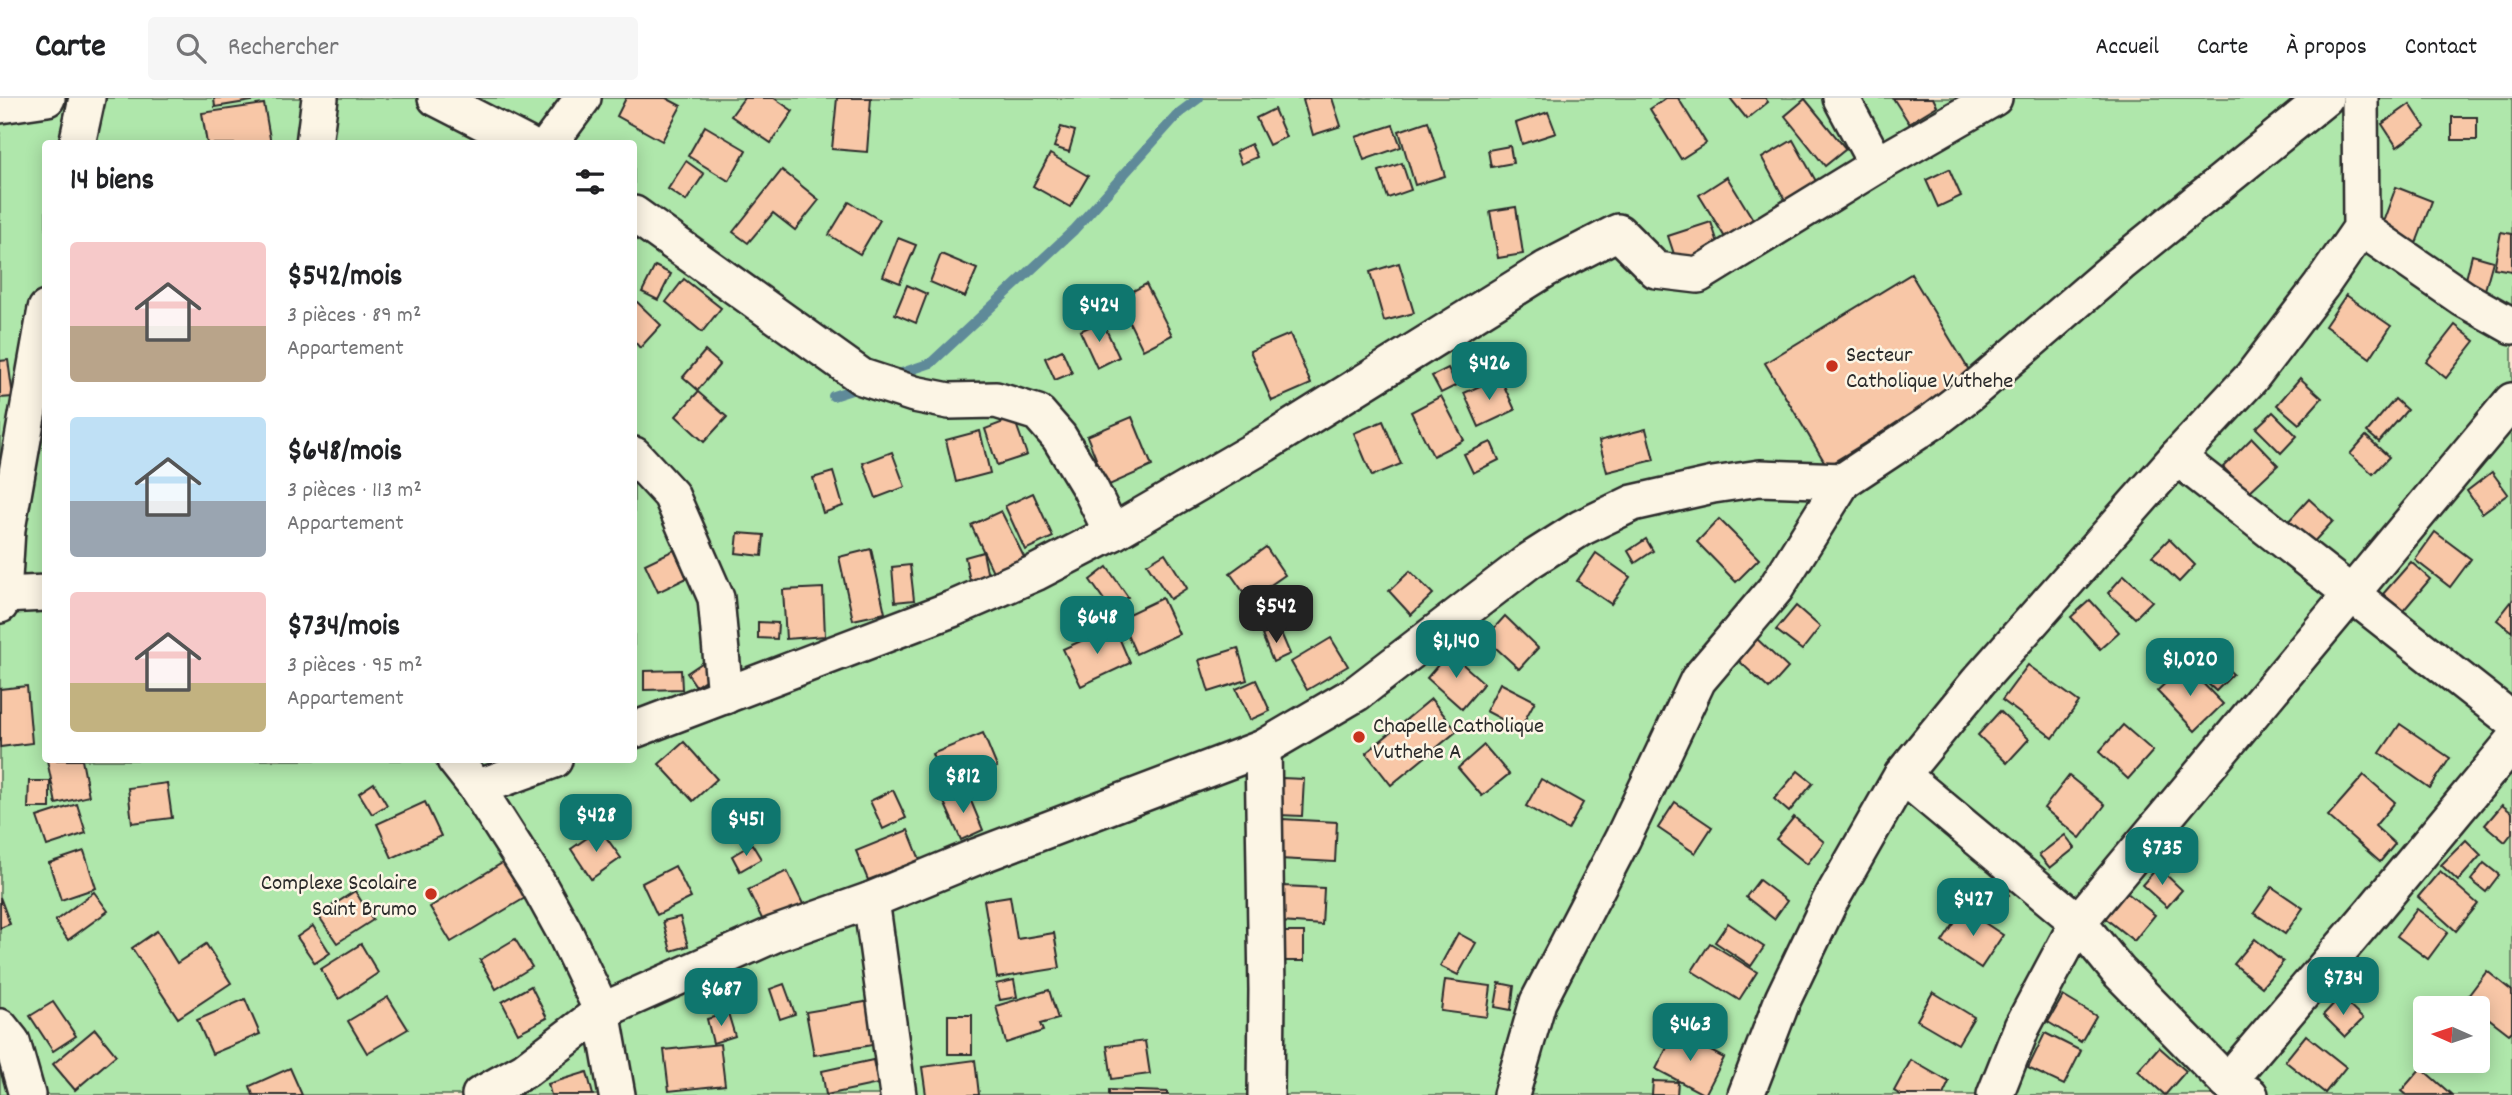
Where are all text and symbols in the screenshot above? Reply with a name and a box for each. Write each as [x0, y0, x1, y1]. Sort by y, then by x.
search box [148, 17, 638, 80]
text: Carte [35, 25, 106, 72]
icon: search [172, 29, 210, 67]
text: Rechercher [228, 30, 339, 67]
text: Accueil [2095, 31, 2159, 65]
text: Carte [2197, 31, 2248, 65]
text: À propos [2286, 31, 2367, 65]
text: Contact [2405, 31, 2477, 65]
text: 14 biens [70, 161, 154, 204]
icon: filters [571, 163, 609, 201]
text: $542/mois [287, 257, 402, 300]
icon: home [126, 270, 210, 354]
pin: $424 [1058, 285, 1140, 344]
text: $424 [1079, 290, 1119, 323]
text: 3 pièces · 89 m² [287, 300, 421, 333]
text: Appartement [287, 333, 404, 366]
place label: Secteur Catholique Vuthehe [1846, 340, 2013, 399]
pin: $426 [1448, 342, 1530, 402]
text: $426 [1468, 348, 1510, 381]
marker: Secteur Catholique Vuthehe [1824, 358, 1840, 374]
text: $648/mois [287, 432, 402, 475]
icon: home [126, 445, 210, 529]
text: 3 pièces · 113 m² [287, 475, 422, 508]
text: Appartement [287, 508, 404, 541]
pin: $542 [1235, 586, 1317, 645]
text: $542 [1255, 591, 1297, 624]
pin: $648 [1056, 596, 1138, 656]
text: $648 [1076, 602, 1118, 635]
text: $734/mois [287, 607, 400, 650]
icon: home [126, 620, 210, 704]
pin: $1,140 [1399, 620, 1513, 680]
text: $1,140 [1432, 626, 1480, 659]
pin: $1,020 [2133, 638, 2247, 698]
text: $1,020 [2162, 644, 2218, 677]
text: 3 pièces · 95 m² [287, 650, 423, 683]
text: Appartement [287, 683, 404, 716]
place label: Chapelle Catholique Vuthehe A [1373, 711, 1544, 770]
marker: Chapelle Catholique Vuthehe A [1351, 729, 1367, 745]
pin: $812 [922, 756, 1004, 815]
text: $812 [945, 761, 981, 794]
pin: $428 [555, 794, 637, 854]
pin: $451 [705, 798, 787, 858]
text: $428 [576, 800, 616, 833]
text: $451 [728, 804, 764, 837]
pin: $735 [2121, 828, 2203, 887]
text: $735 [2141, 833, 2183, 866]
place label: Complexe Scolaire Saint Brumo [261, 868, 417, 927]
pin: $427 [1932, 878, 2014, 938]
text: $427 [1953, 884, 1993, 917]
marker: Complexe Scolaire Saint Brumo [423, 886, 439, 902]
pin: $734 [2302, 958, 2384, 1017]
text: $734 [2323, 963, 2363, 996]
pin: $687 [680, 968, 762, 1028]
text: $687 [701, 974, 741, 1007]
north arrow [2413, 996, 2490, 1073]
map controls [2413, 996, 2490, 1073]
pin: $463 [1649, 1004, 1731, 1063]
text: $463 [1669, 1009, 1711, 1042]

